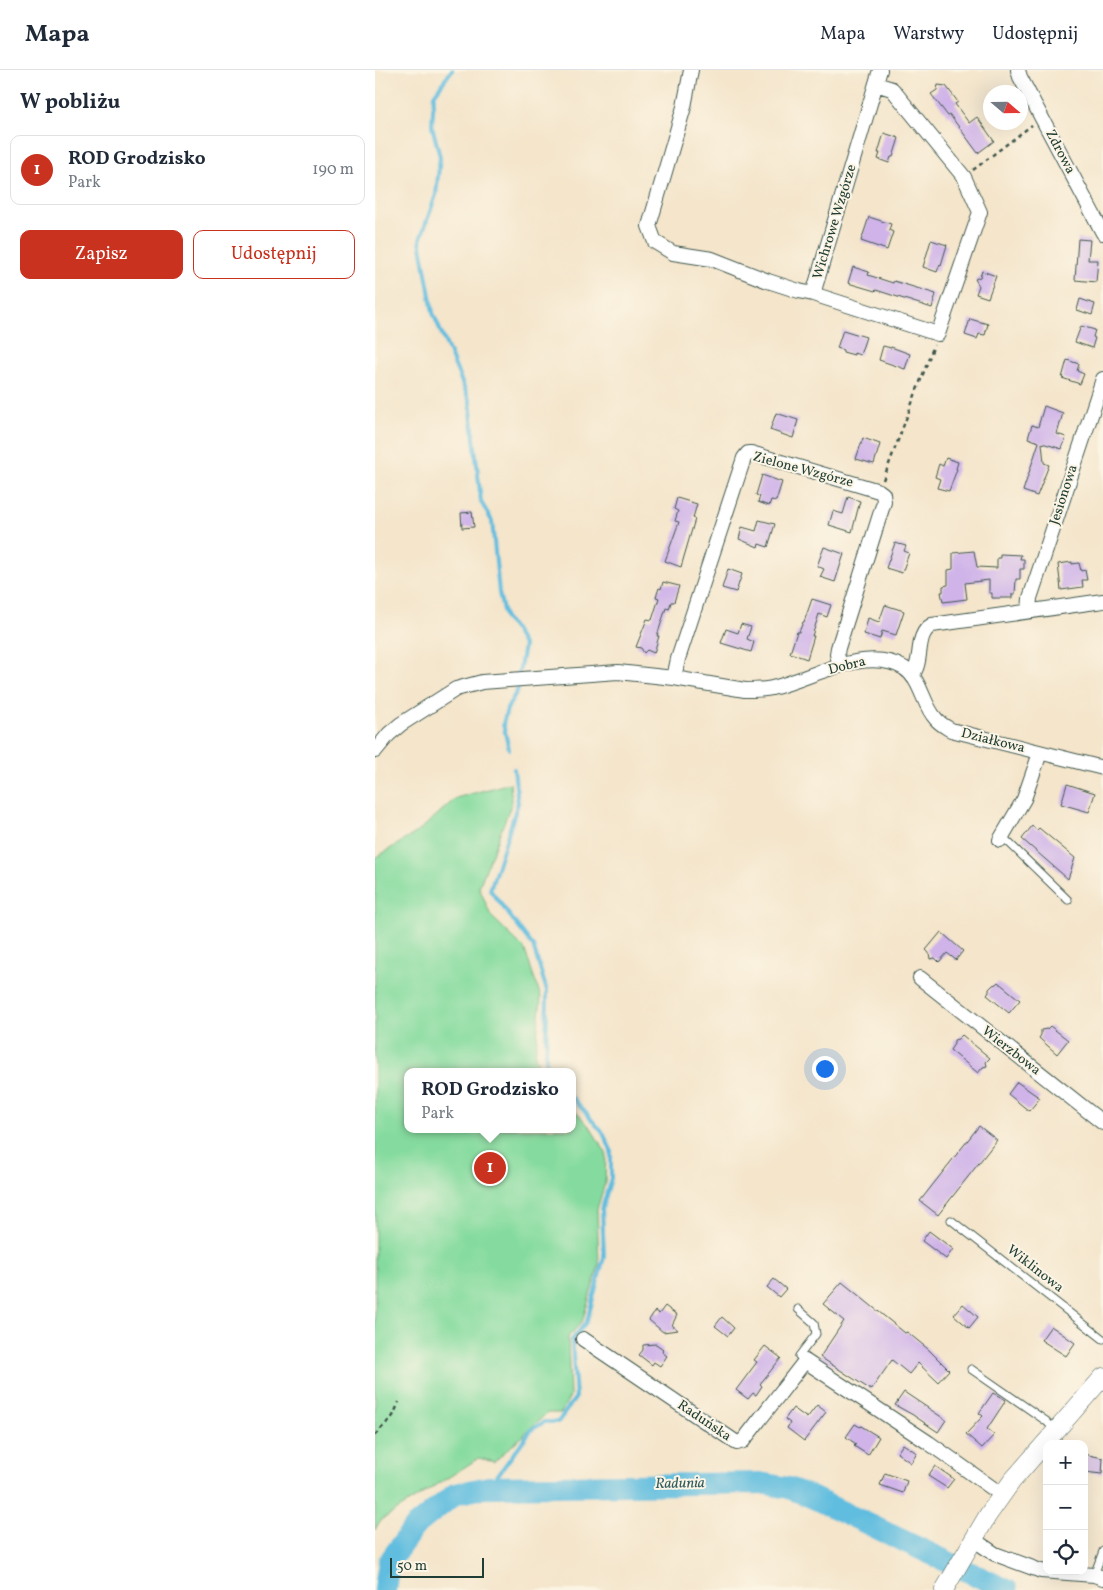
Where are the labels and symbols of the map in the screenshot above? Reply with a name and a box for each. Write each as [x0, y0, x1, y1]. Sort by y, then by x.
north arrow [983, 85, 1028, 130]
street label: Zdrowa [1040, 126, 1080, 178]
street label: Wichrowe Wzgórze [808, 162, 862, 282]
street label: Zielone Wzgórze [751, 447, 856, 493]
street label: Jesionowa [1045, 462, 1083, 528]
street label: Dobra [826, 652, 868, 680]
street label: Działkowa [959, 724, 1027, 758]
street label: Wierzbowa [978, 1022, 1044, 1080]
your location [812, 1056, 838, 1082]
pin: 1 [474, 1149, 506, 1187]
street label: Wiklinowa [1003, 1241, 1067, 1297]
street label: Raduńska [673, 1396, 735, 1446]
water label: Radunia [655, 1473, 705, 1495]
scale bar [390, 1555, 484, 1578]

